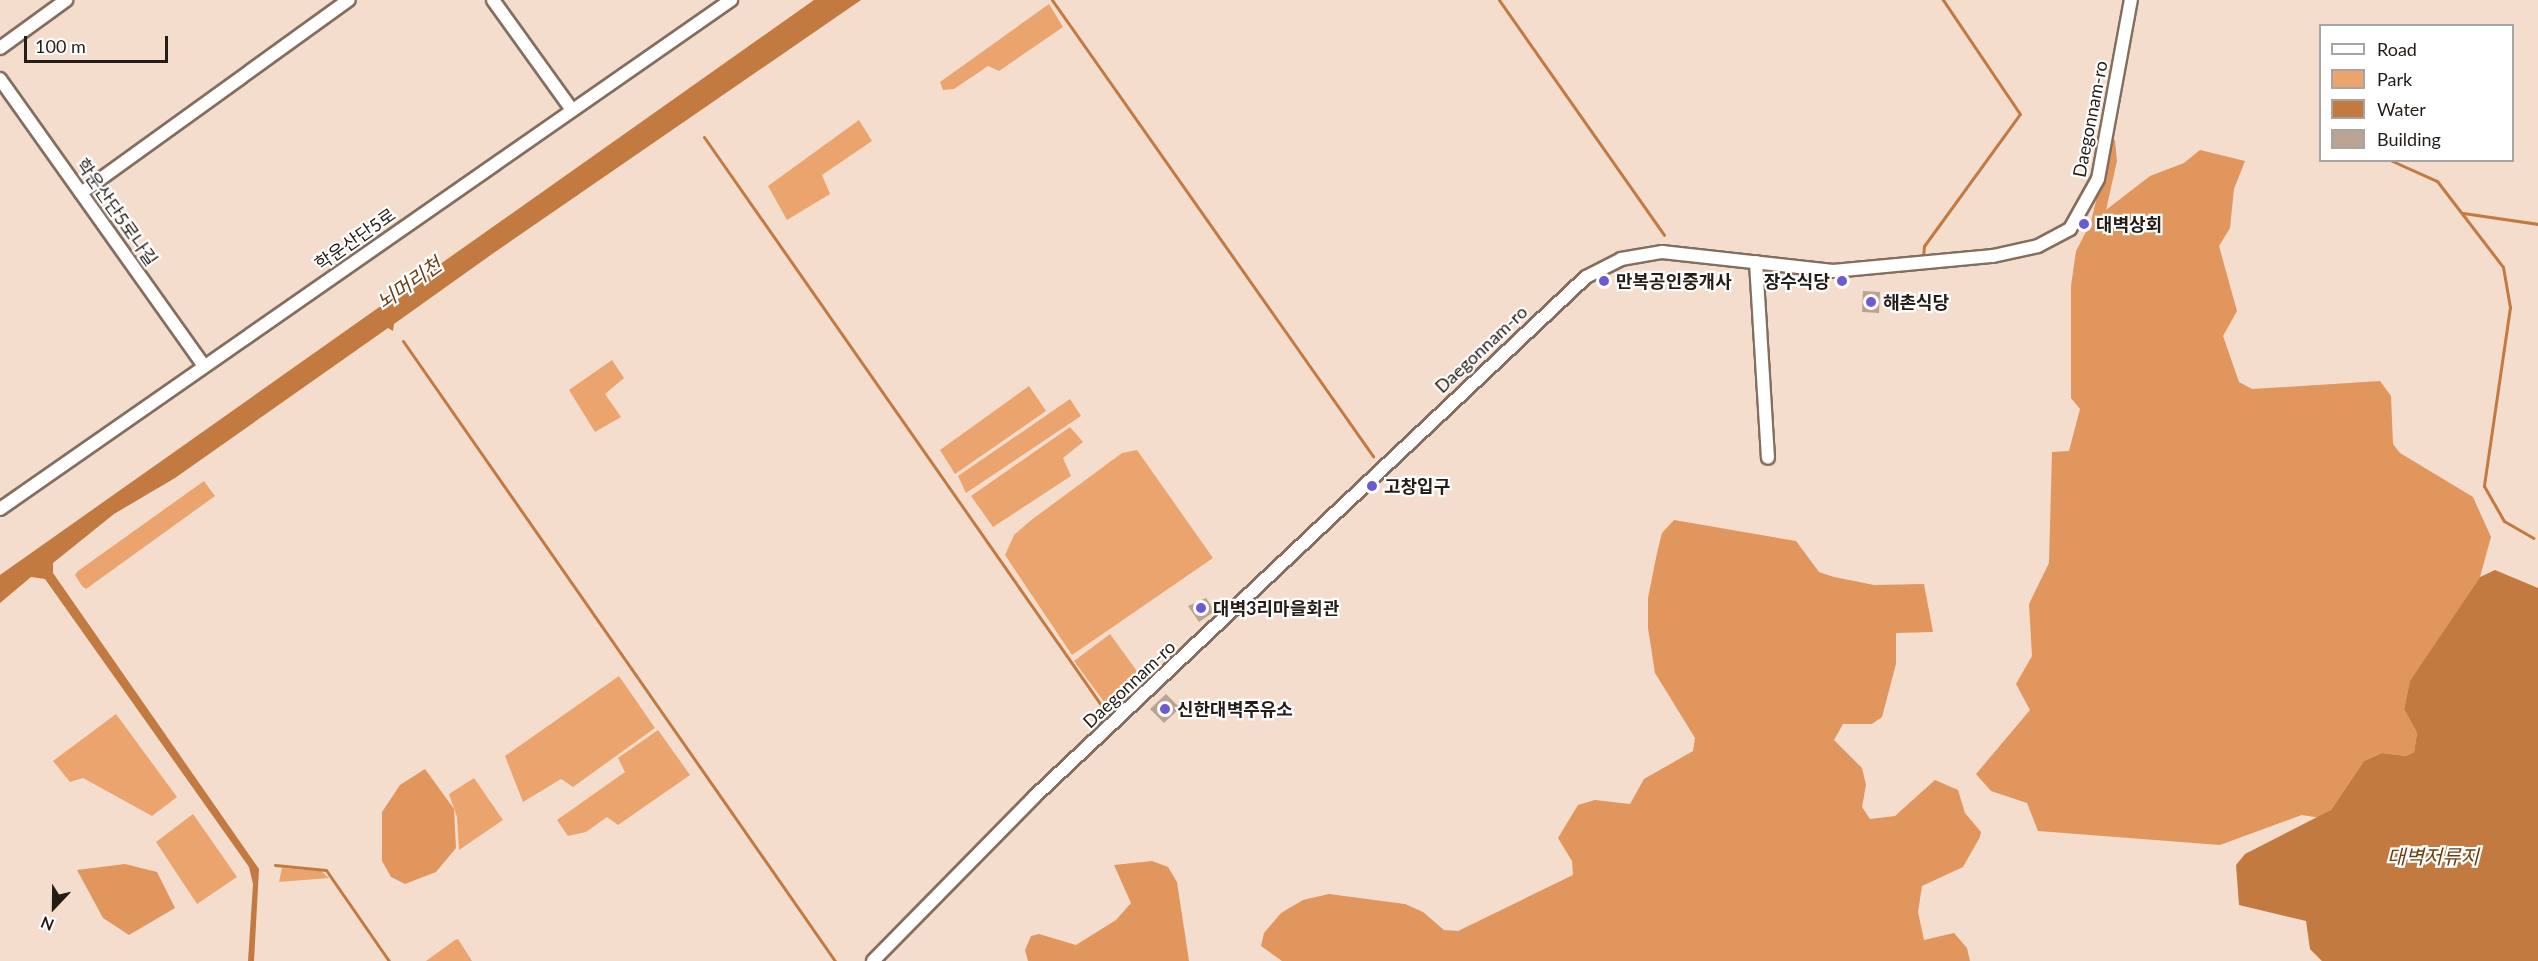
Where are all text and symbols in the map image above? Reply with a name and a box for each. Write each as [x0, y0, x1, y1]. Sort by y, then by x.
scale bar [27, 24, 171, 62]
legend [2319, 24, 2514, 162]
text: 100 m [35, 35, 86, 57]
text: Road [2377, 38, 2417, 60]
street label: Daegonnam-ro [2068, 59, 2112, 179]
text: Park [2377, 68, 2412, 90]
text: Water [2377, 98, 2426, 120]
text: Building [2377, 128, 2441, 150]
street label: 학운산단5로나길 [72, 154, 162, 270]
street label: 학운산단5로 [311, 203, 399, 275]
place label: 대벽상회 [2096, 213, 2162, 235]
marker: 대벽상회 [2077, 217, 2091, 231]
water label: 뇌머리천 [372, 252, 446, 314]
place label: 만복공인중개사 [1616, 270, 1732, 292]
place label: 장수식당 [1764, 270, 1830, 292]
marker: 만복공인중개사 [1597, 274, 1611, 288]
marker: 장수식당 [1835, 274, 1849, 288]
place label: 해촌식당 [1883, 291, 1949, 313]
marker: 해촌식당 [1864, 295, 1878, 309]
street label: Daegonnam-ro [1430, 301, 1532, 397]
place label: 고창입구 [1384, 475, 1450, 497]
marker: 고창입구 [1365, 479, 1379, 493]
place label: 대벽3리마을회관 [1213, 597, 1339, 619]
marker: 대벽3리마을회관 [1194, 601, 1208, 615]
street label: Daegonnam-ro [1078, 636, 1180, 732]
place label: 신한대벽주유소 [1177, 698, 1293, 720]
marker: 신한대벽주유소 [1158, 702, 1172, 716]
water label: 대벽저류지 [2387, 844, 2479, 868]
north arrow [24, 877, 84, 937]
text: N [38, 913, 56, 935]

